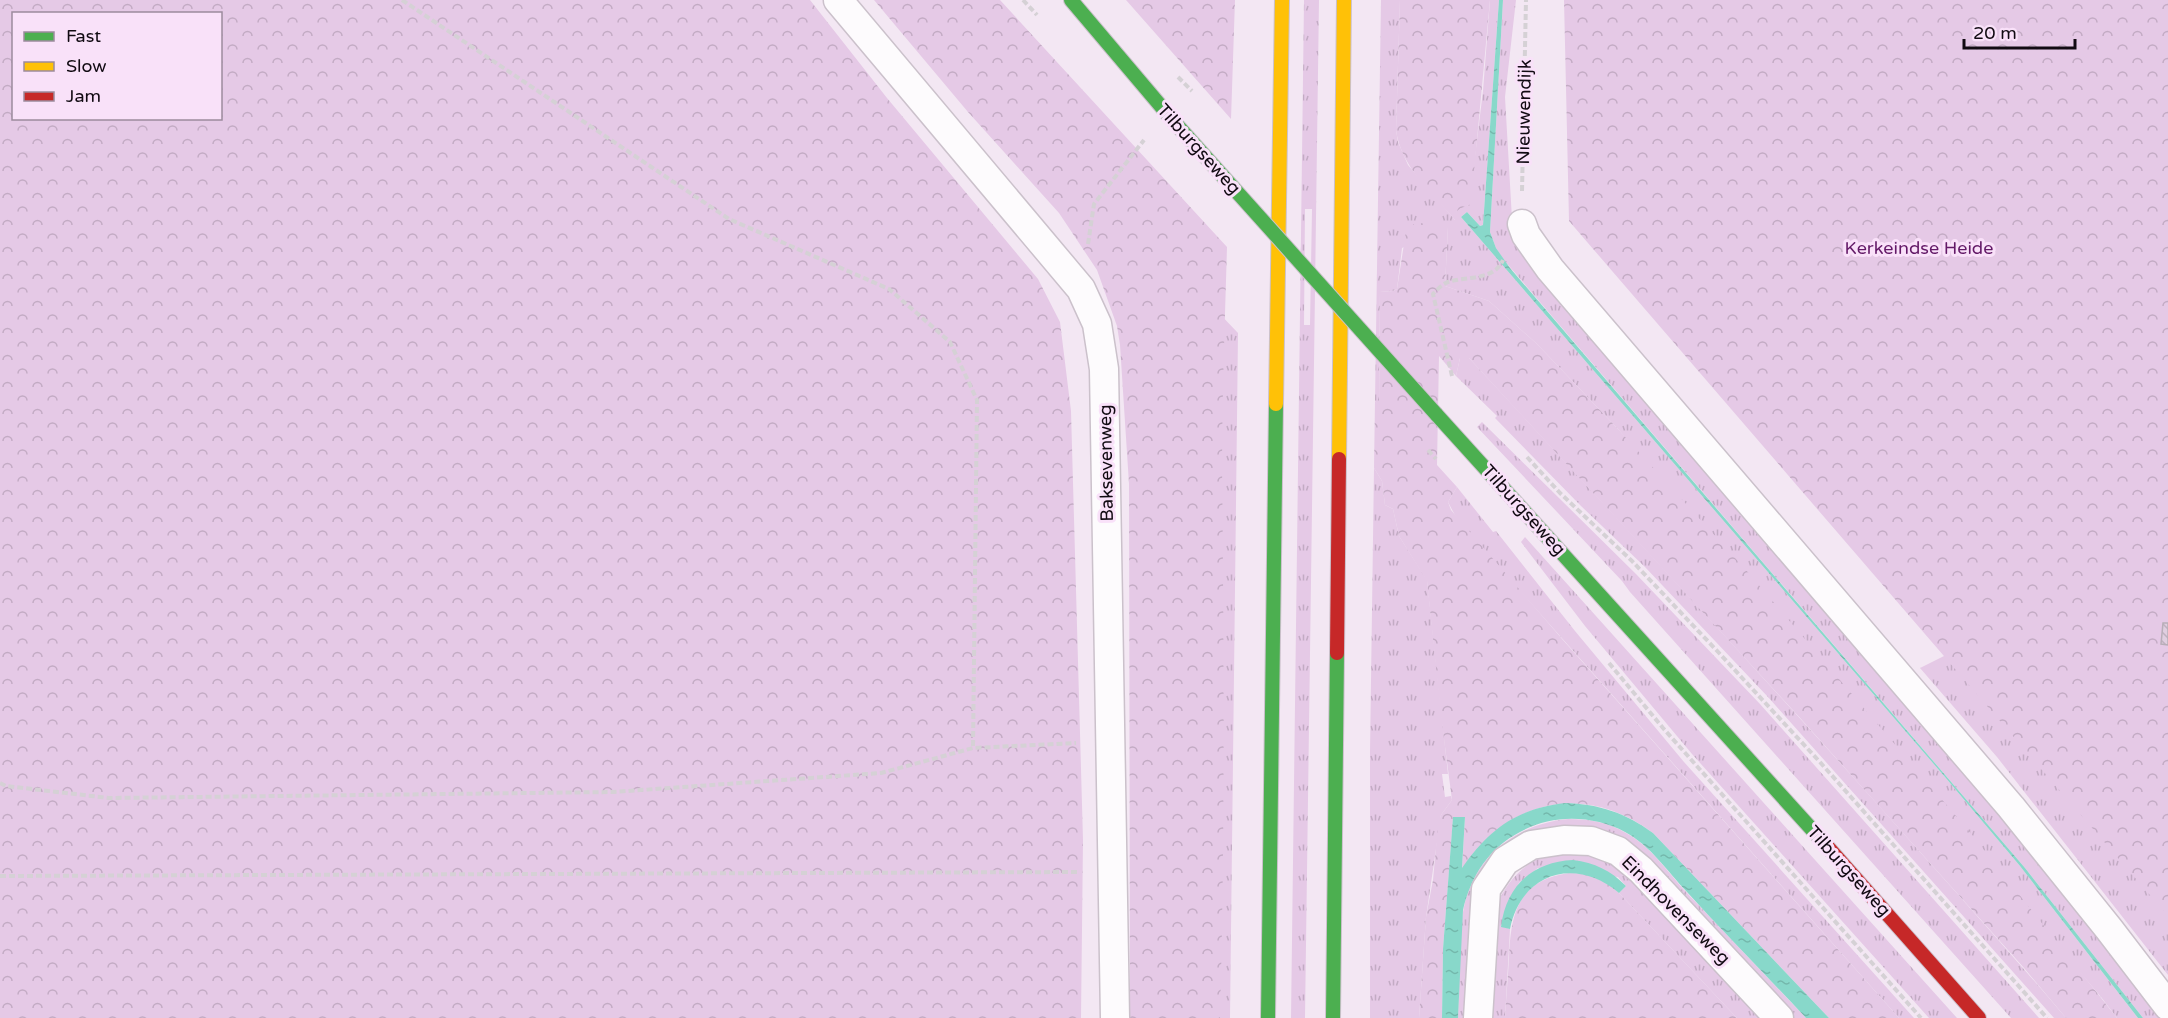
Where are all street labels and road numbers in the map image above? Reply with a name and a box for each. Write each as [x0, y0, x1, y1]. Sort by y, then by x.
street label: Nieuwendijk [1512, 59, 1536, 165]
street label: Tilburgseweg [1153, 99, 1245, 199]
street label: Baksevenweg [1094, 404, 1118, 522]
street label: Tilburgseweg [1478, 460, 1570, 560]
street label: Tilburgseweg [1803, 821, 1895, 921]
street label: Eindhovenseweg [1617, 851, 1735, 969]

